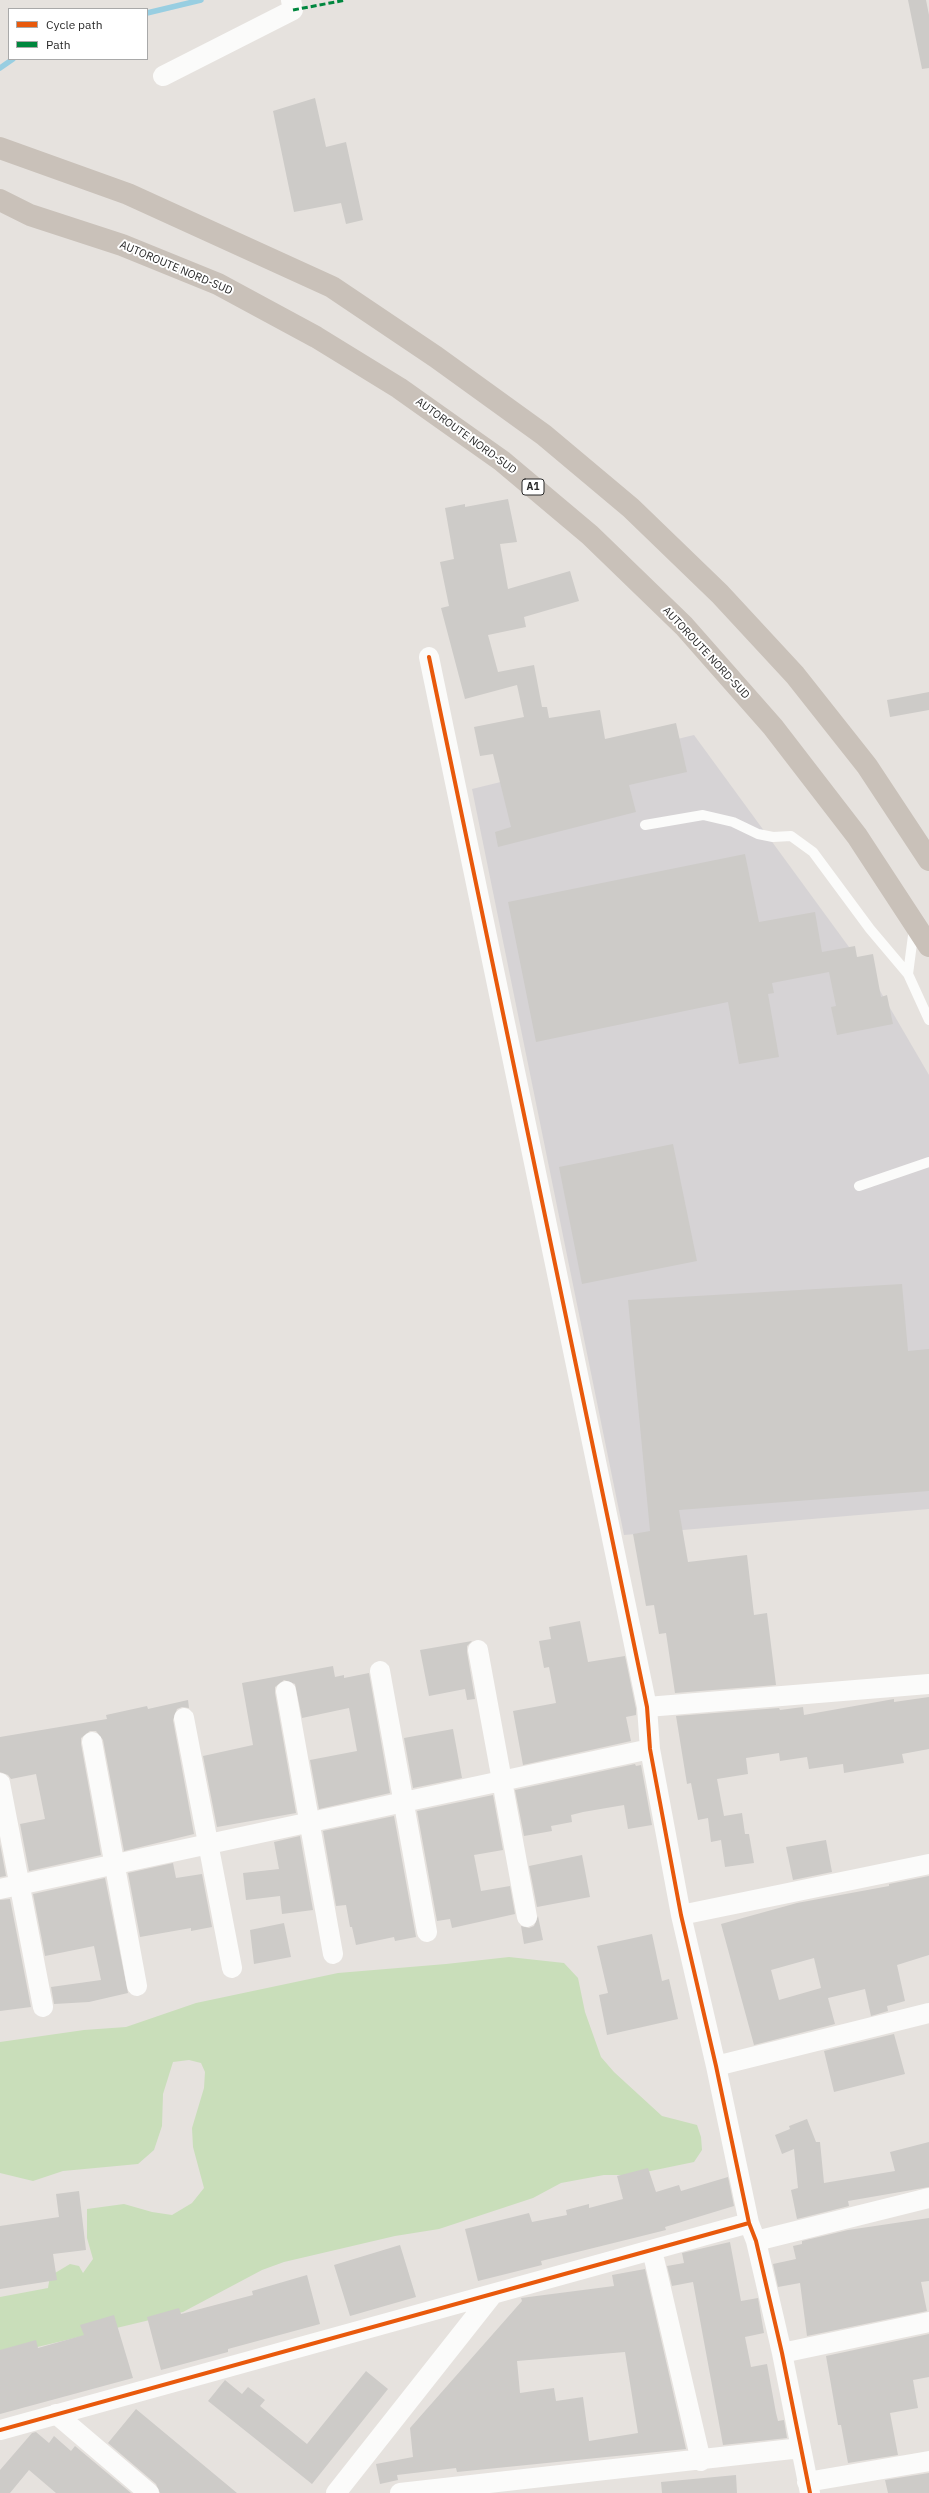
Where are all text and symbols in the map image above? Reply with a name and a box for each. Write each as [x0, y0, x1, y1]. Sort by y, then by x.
legend [8, 8, 148, 60]
text: Cycle path [46, 17, 103, 32]
text: Path [46, 37, 71, 52]
street label: AUTOROUTE NORD-SUD [118, 238, 234, 298]
street label: AUTOROUTE NORD-SUD [413, 395, 519, 477]
road number: A1 [522, 479, 544, 495]
street label: AUTOROUTE NORD-SUD [660, 604, 752, 702]

